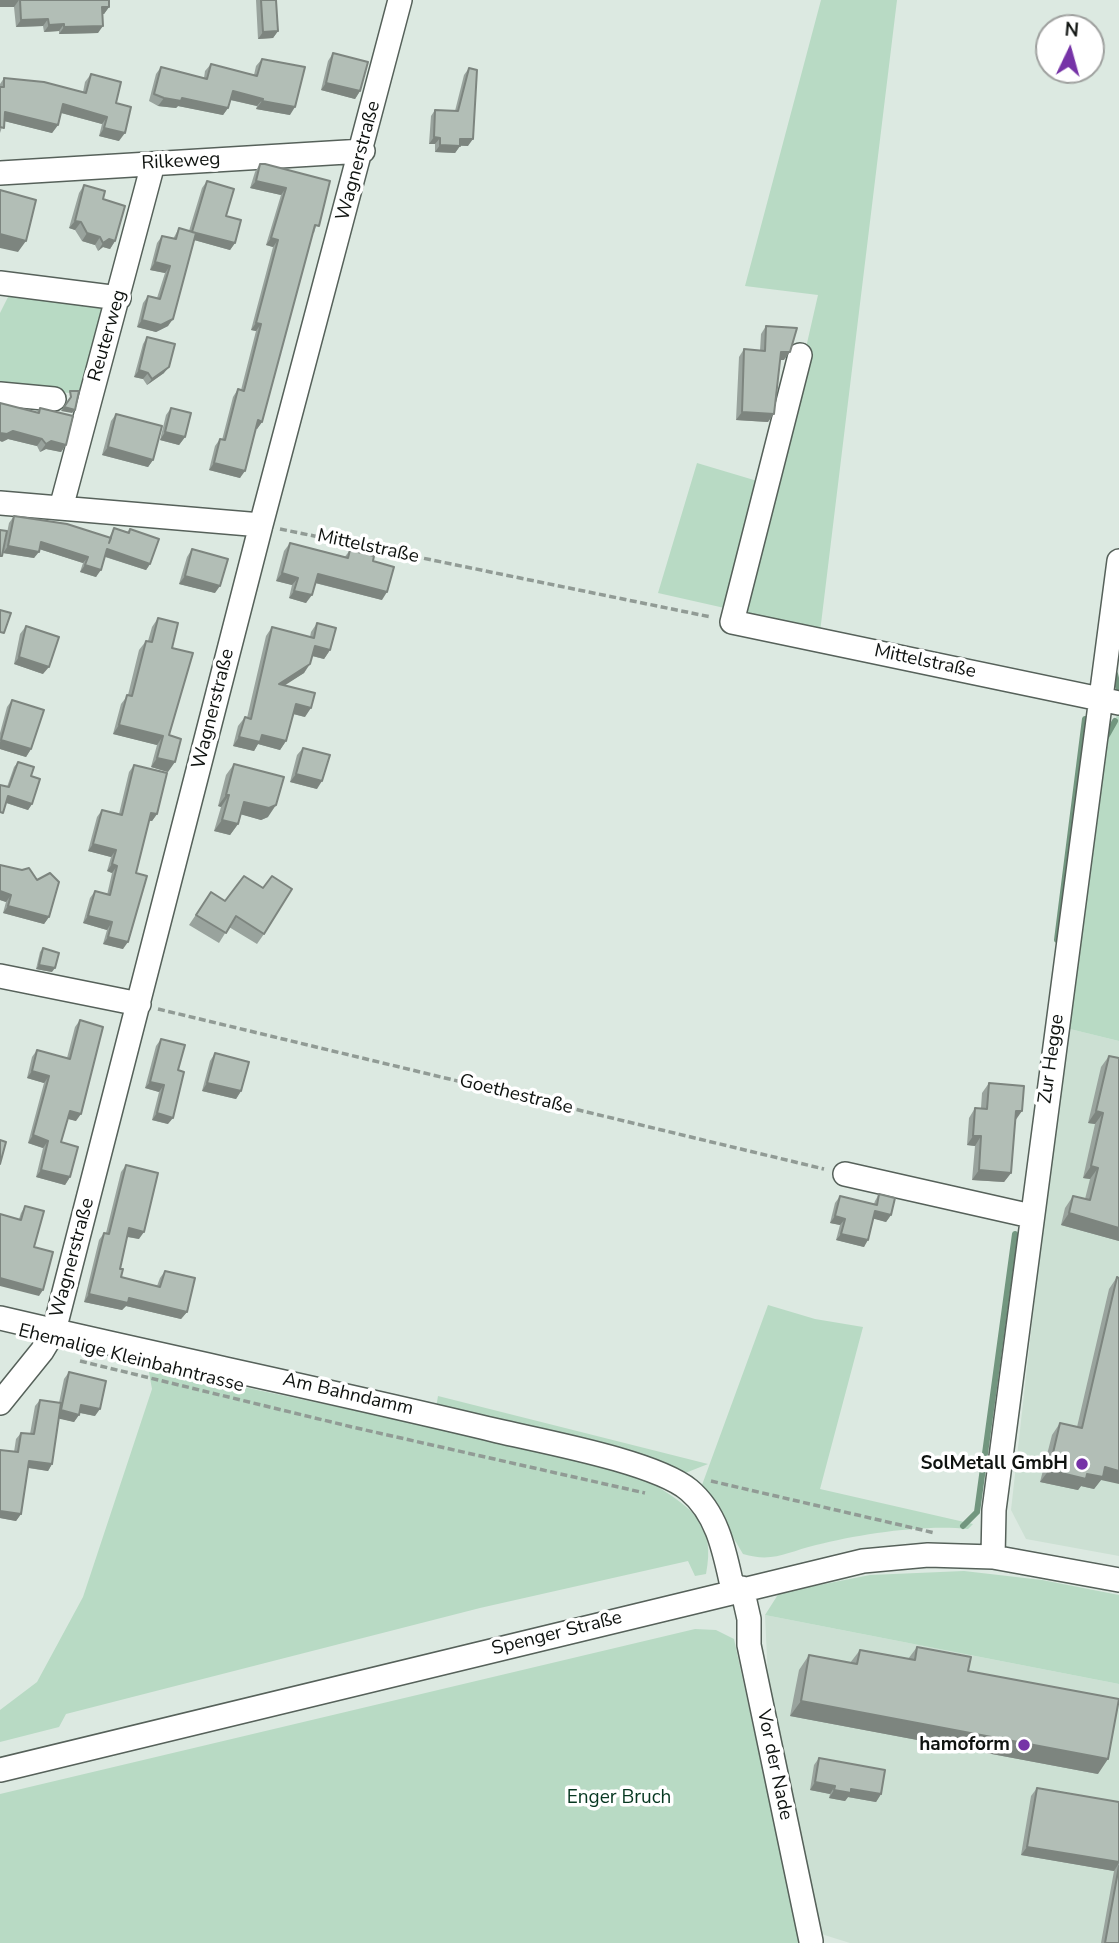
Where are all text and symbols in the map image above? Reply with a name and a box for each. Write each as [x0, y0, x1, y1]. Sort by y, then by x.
north arrow [1035, 14, 1105, 84]
text: N [1063, 17, 1080, 44]
street label: Wagnerstraße [332, 99, 386, 223]
street label: Rilkeweg [141, 149, 221, 175]
street label: Reuterweg [84, 287, 132, 385]
street label: Mittelstraße [315, 525, 421, 569]
street label: Mittelstraße [872, 640, 978, 684]
street label: Wagnerstraße [188, 647, 240, 771]
street label: Zur Hegge [1034, 1013, 1070, 1105]
street label: Goethestraße [457, 1070, 575, 1120]
street label: Wagnerstraße [46, 1196, 100, 1320]
street label: Ehemalige Kleinbahntrasse [16, 1320, 246, 1398]
street label: Am Bahndamm [281, 1369, 415, 1421]
place label: SolMetall GmbH [921, 1453, 1068, 1475]
marker: SolMetall GmbH [1074, 1456, 1090, 1472]
street label: Spenger Straße [489, 1607, 625, 1661]
street label: Vor der Nade [751, 1708, 797, 1822]
place label: hamoform [919, 1734, 1010, 1756]
marker: hamoform [1016, 1737, 1032, 1753]
park label: Enger Bruch [567, 1787, 671, 1809]

